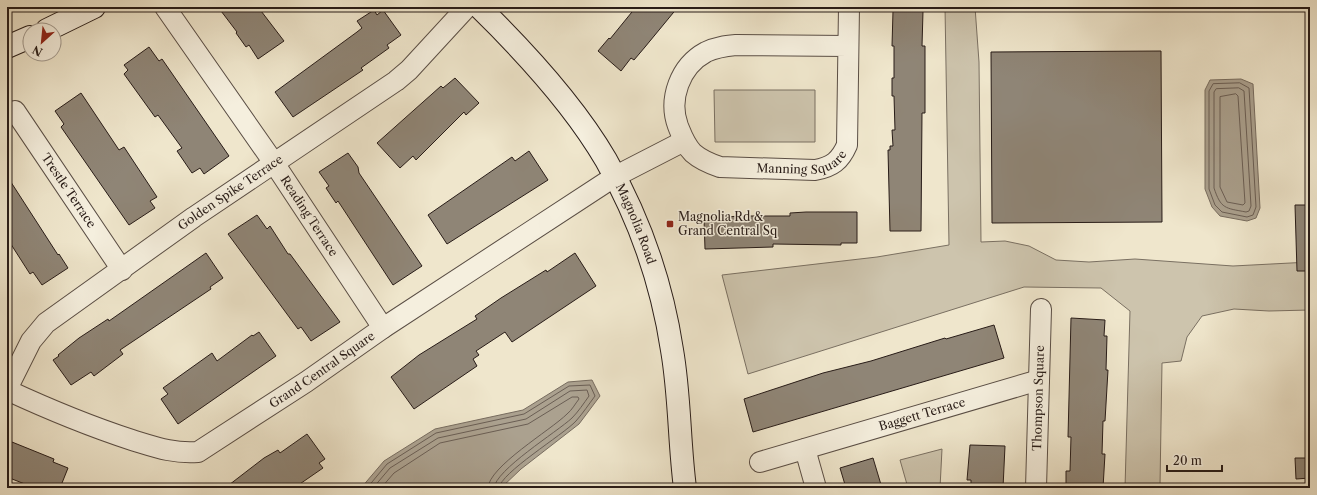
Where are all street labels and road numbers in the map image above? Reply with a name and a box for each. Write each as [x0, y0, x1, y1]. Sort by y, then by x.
street label: Manning Square [756, 147, 850, 177]
street label: Trestle Terrace [39, 150, 100, 231]
street label: Golden Spike Terrace [175, 151, 286, 233]
street label: Reading Terrace [277, 173, 342, 259]
street label: Magnolia Road [613, 181, 659, 267]
street label: Grand Central Square [266, 328, 378, 411]
street label: Thompson Square [1029, 345, 1047, 451]
street label: Baggett Terrace [877, 394, 967, 434]

